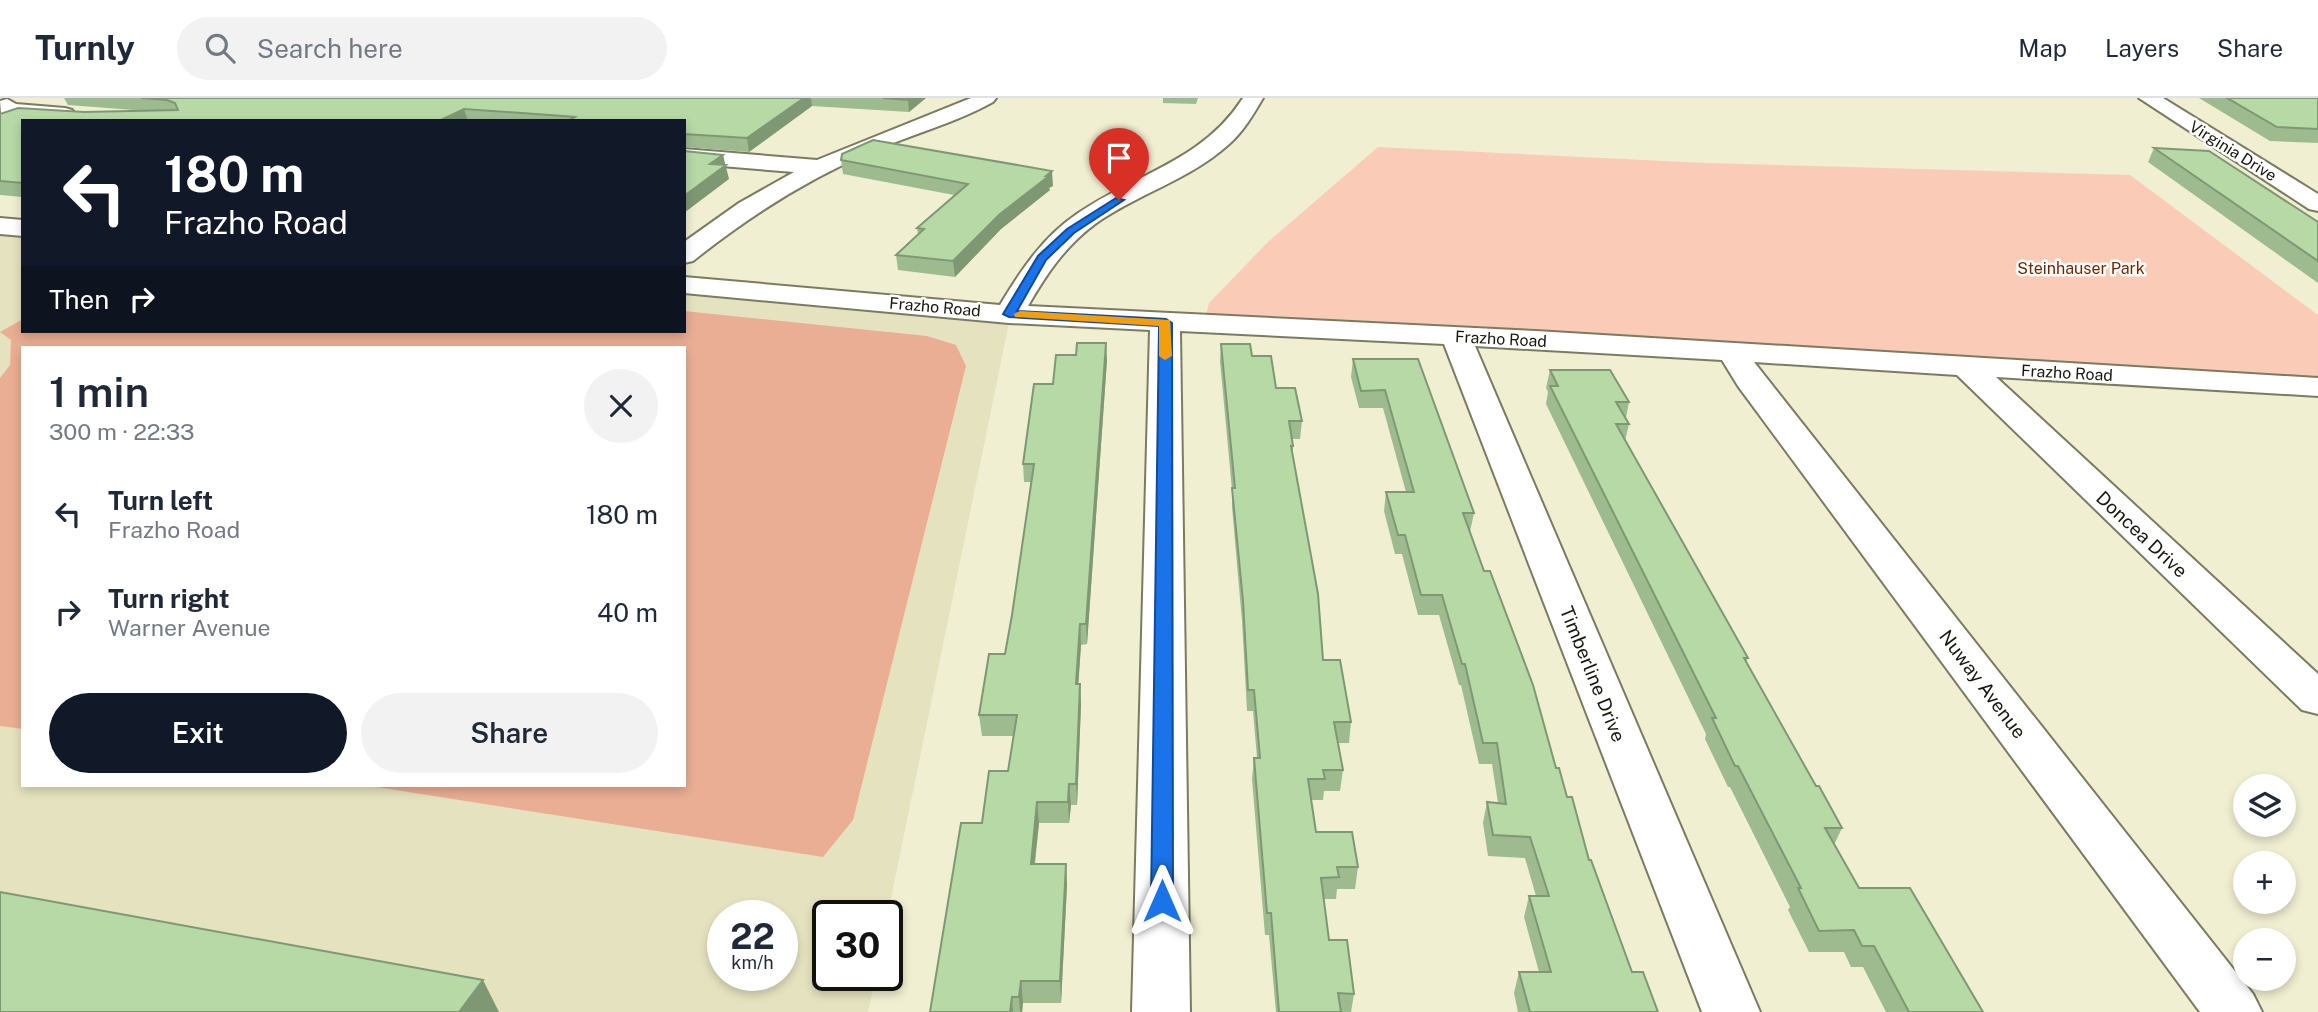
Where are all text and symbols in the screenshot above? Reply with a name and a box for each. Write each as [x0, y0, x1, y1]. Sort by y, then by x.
search box [177, 17, 667, 80]
text: Turnly [35, 29, 135, 67]
icon: search [201, 29, 239, 67]
text: Search here [257, 33, 403, 64]
text: Map [2018, 34, 2067, 62]
text: Layers [2105, 34, 2179, 62]
text: Share [2217, 34, 2283, 62]
street label: Virginia Drive [2186, 117, 2280, 185]
pin [1089, 128, 1149, 200]
icon: arrive [1100, 139, 1138, 177]
text: 180 m [164, 145, 304, 203]
icon: left [49, 147, 140, 238]
text: Frazho Road [164, 204, 348, 241]
park label: Steinhauser Park [2017, 259, 2145, 278]
icon: right [123, 280, 161, 318]
text: Then [49, 284, 109, 315]
street label: Frazho Road [888, 294, 982, 320]
street label: Frazho Road [1455, 327, 1547, 351]
street label: Frazho Road [2021, 361, 2113, 385]
text: 1 min [49, 367, 149, 416]
button: close [584, 369, 658, 443]
text: 300 m · 22:33 [49, 418, 195, 445]
text: Turn left [108, 485, 213, 516]
street label: Doncea Drive [2092, 486, 2192, 582]
icon: left [49, 495, 87, 533]
text: 180 m [586, 499, 658, 530]
text: Frazho Road [108, 516, 240, 543]
text: Turn right [108, 583, 230, 614]
icon: right [49, 593, 87, 631]
text: 40 m [597, 597, 658, 628]
street label: Timberline Drive [1556, 603, 1630, 745]
text: Warner Avenue [108, 614, 271, 641]
street label: Nuway Avenue [1935, 625, 2031, 743]
button: Exit [49, 693, 347, 773]
button: Share [361, 693, 658, 773]
map controls [2233, 774, 2296, 991]
button: layers [2233, 774, 2296, 837]
button: + [2233, 851, 2296, 914]
position arrow [1125, 864, 1199, 938]
speed limit sign: 30 [812, 900, 903, 991]
text: 22 [730, 916, 775, 957]
button: − [2233, 928, 2296, 991]
text: km/h [731, 952, 774, 973]

